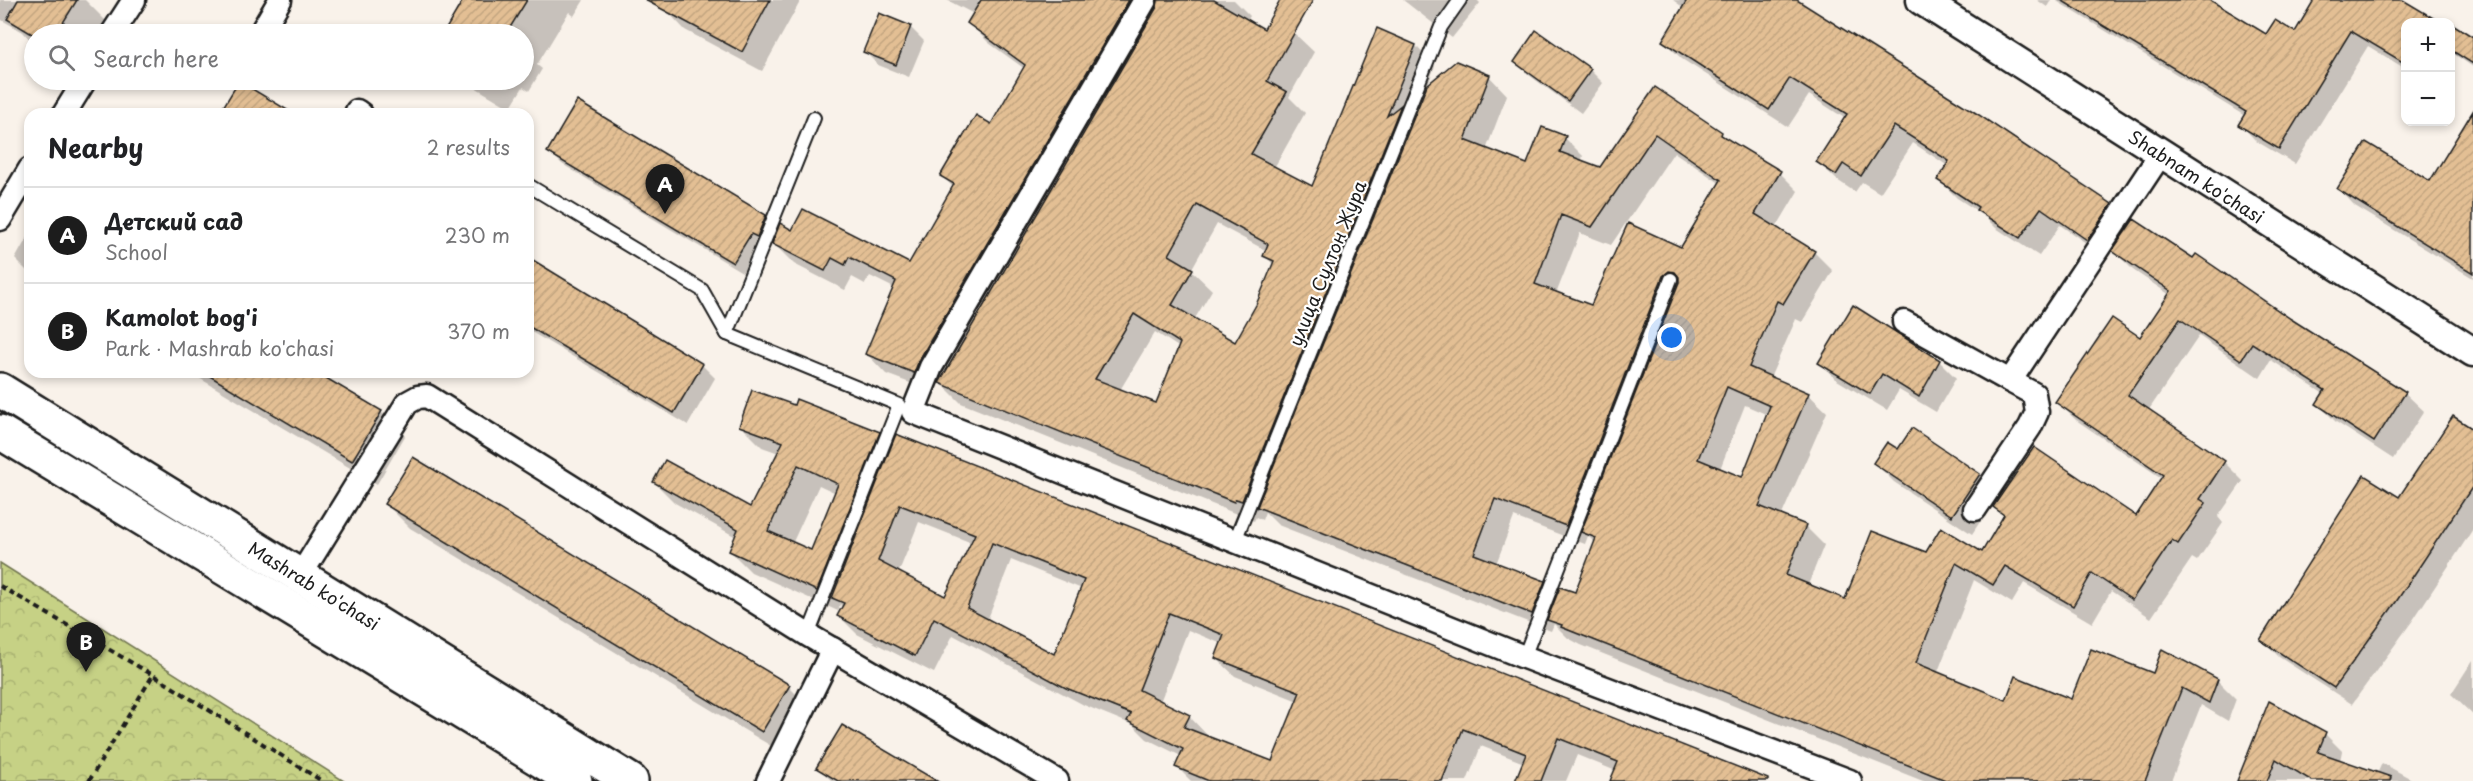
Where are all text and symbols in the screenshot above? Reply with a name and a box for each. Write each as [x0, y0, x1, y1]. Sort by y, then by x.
map controls [2401, 18, 2455, 126]
button: + [2401, 18, 2455, 72]
search box [24, 24, 534, 90]
icon: search [45, 41, 78, 74]
text: Search here [93, 41, 219, 74]
button: − [2401, 72, 2455, 126]
street label: Shabnam ko'chasi [2124, 122, 2270, 229]
text: Nearby [48, 128, 143, 167]
text: 2 results [427, 132, 510, 162]
pin: A [646, 164, 684, 214]
street label: улица Султон Жура [1281, 175, 1373, 350]
text: Детский сад [105, 204, 243, 237]
text: A [60, 220, 75, 250]
text: 230 m [445, 220, 510, 250]
text: School [105, 237, 168, 267]
text: Kamolot bog'i [105, 300, 258, 333]
text: B [61, 316, 74, 346]
text: 370 m [447, 316, 510, 346]
your location [1657, 323, 1686, 352]
text: Park · Mashrab ko'chasi [105, 333, 334, 363]
street label: Mashrab ko'chasi [244, 534, 385, 636]
pin: B [66, 622, 106, 672]

